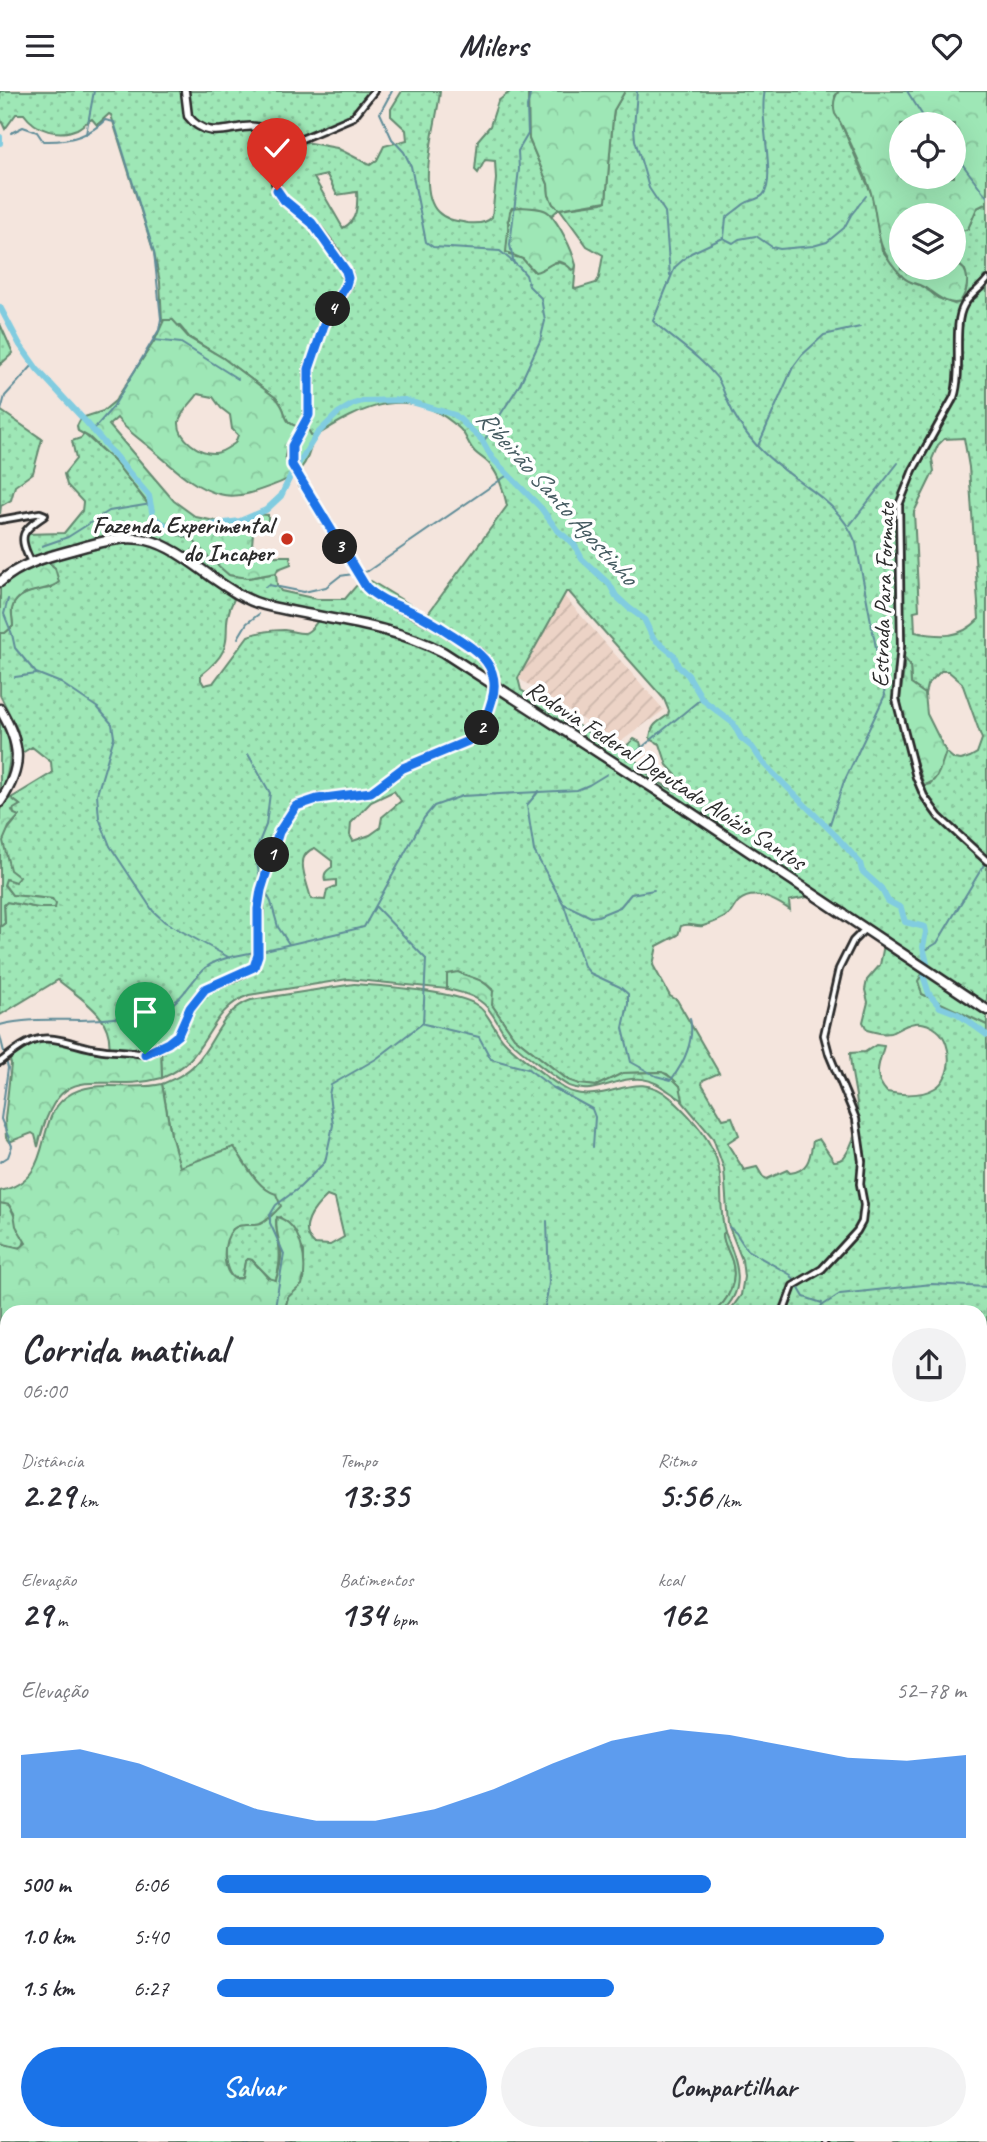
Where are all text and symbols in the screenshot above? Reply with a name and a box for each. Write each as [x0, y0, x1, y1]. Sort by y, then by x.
text: Milers [459, 25, 528, 66]
icon: menu [21, 27, 59, 65]
icon: heart [928, 27, 966, 65]
map controls [889, 112, 966, 280]
button: locate [889, 112, 966, 189]
pin [247, 118, 307, 190]
icon: check [258, 129, 296, 167]
button: layers [889, 203, 966, 280]
pin: 4 [316, 291, 350, 326]
text: 4 [328, 296, 337, 320]
water label: Ribeirão Santo Agostinho [469, 402, 647, 595]
street label: Estrada Para Formate [865, 500, 901, 688]
place label: Fazenda Experimental do Incaper [92, 510, 278, 568]
pin: 3 [322, 529, 358, 565]
marker: Fazenda Experimental do Incaper [279, 531, 295, 547]
text: 3 [335, 534, 344, 558]
street label: Rodovia Federal Deputado Aloízio Santos [521, 674, 813, 878]
pin: 2 [464, 711, 500, 745]
text: 2 [477, 715, 486, 739]
pin: 1 [254, 837, 290, 873]
text: 1 [267, 842, 276, 866]
pin [115, 982, 175, 1054]
icon: arrive [126, 993, 164, 1031]
text: Corrida matinal [21, 1326, 227, 1373]
button: share [892, 1328, 966, 1402]
text: 06:00 [21, 1376, 67, 1405]
text: Distância [21, 1449, 83, 1473]
text: Tempo [339, 1449, 377, 1473]
text: Ritmo [658, 1449, 696, 1473]
text: 2.29 [21, 1473, 75, 1518]
text: 13:35 [339, 1473, 409, 1518]
text: 5:56 [658, 1473, 711, 1518]
text: km [75, 1489, 98, 1513]
text: /km [711, 1489, 741, 1513]
text: Elevação [21, 1568, 76, 1592]
text: Batimentos [339, 1568, 413, 1592]
text: kcal [658, 1568, 683, 1592]
text: 29 [21, 1592, 52, 1637]
text: 134 [339, 1592, 387, 1637]
text: 162 [658, 1592, 706, 1637]
text: m [52, 1608, 67, 1632]
text: bpm [387, 1608, 417, 1632]
text: Elevação [21, 1676, 88, 1705]
text: 52–78 m [896, 1676, 966, 1705]
text: 500 m [21, 1870, 70, 1899]
text: 6:06 [133, 1870, 169, 1899]
text: 1.0 km [21, 1922, 75, 1951]
text: 5:40 [133, 1922, 169, 1951]
text: 1.5 km [21, 1974, 74, 2003]
text: 6:27 [133, 1974, 169, 2003]
button: Salvar [21, 2047, 487, 2127]
button: Compartilhar [501, 2047, 966, 2127]

